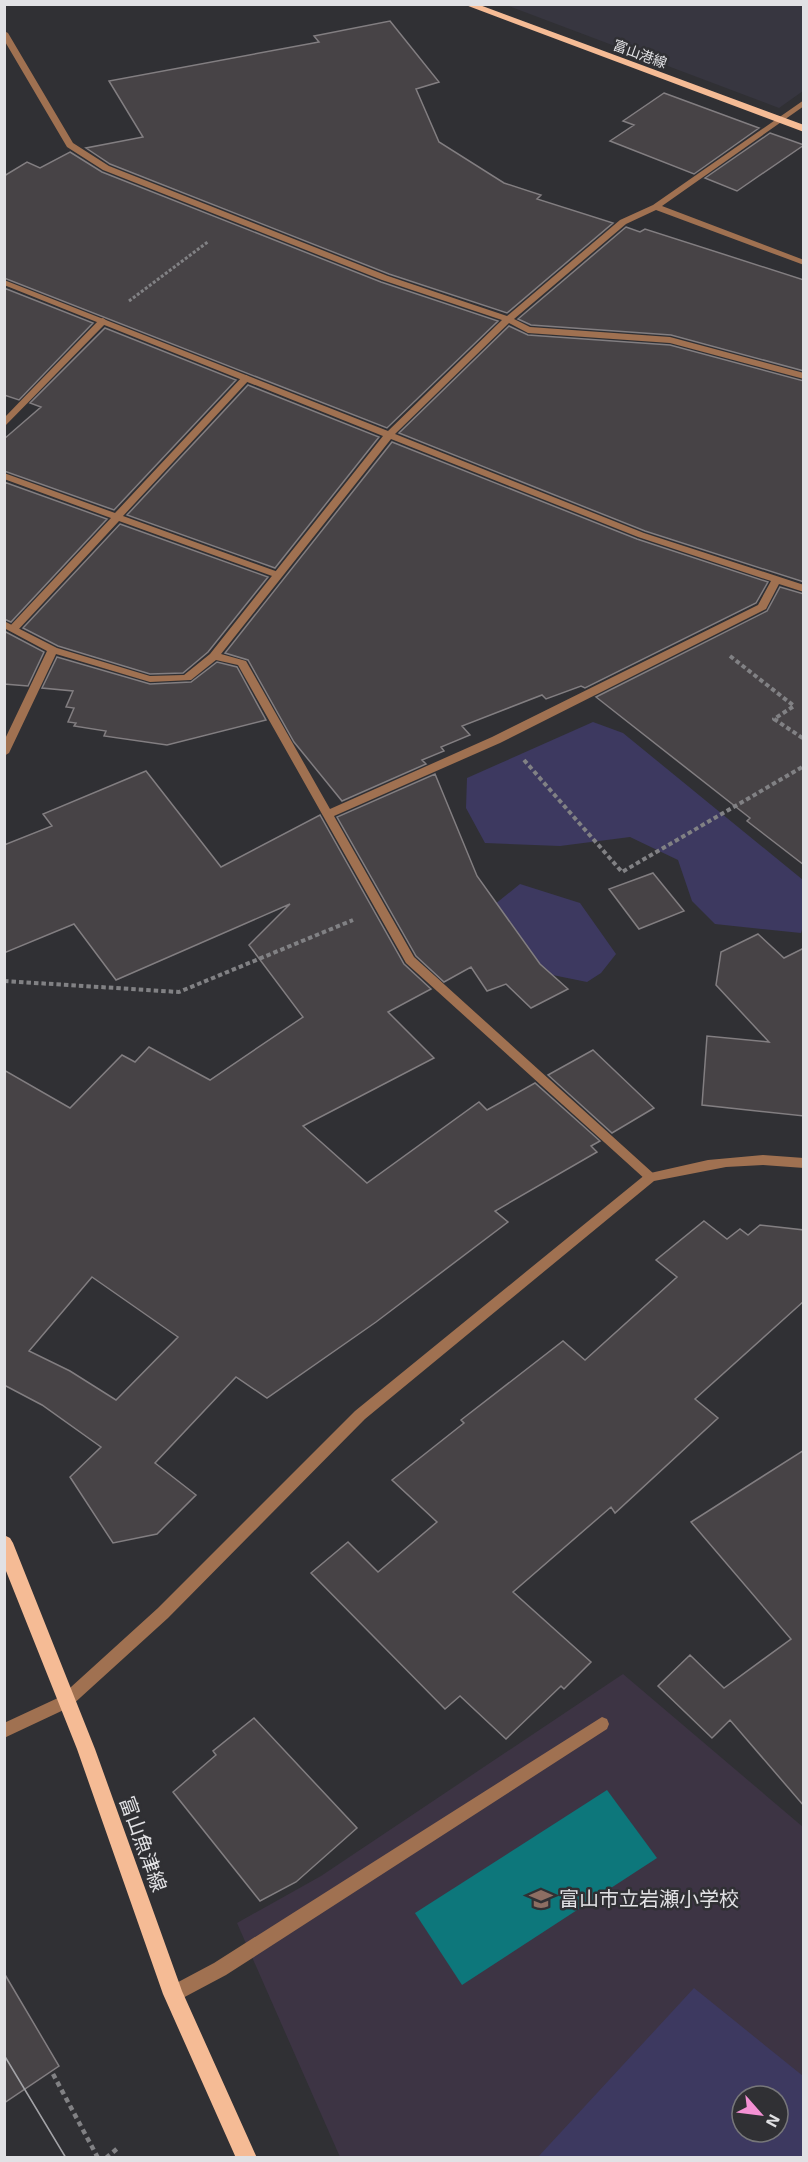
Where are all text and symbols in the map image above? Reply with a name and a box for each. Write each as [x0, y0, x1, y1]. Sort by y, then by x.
street label: 富山港線 [611, 36, 669, 71]
street label: 富山魚津線 [116, 1793, 172, 1895]
school or university icon: 富山市立岩瀬小学校 [528, 1886, 554, 1912]
place label: 富山市立岩瀬小学校 [559, 1886, 739, 1910]
north arrow [730, 2084, 790, 2144]
text: N [763, 2112, 785, 2131]

